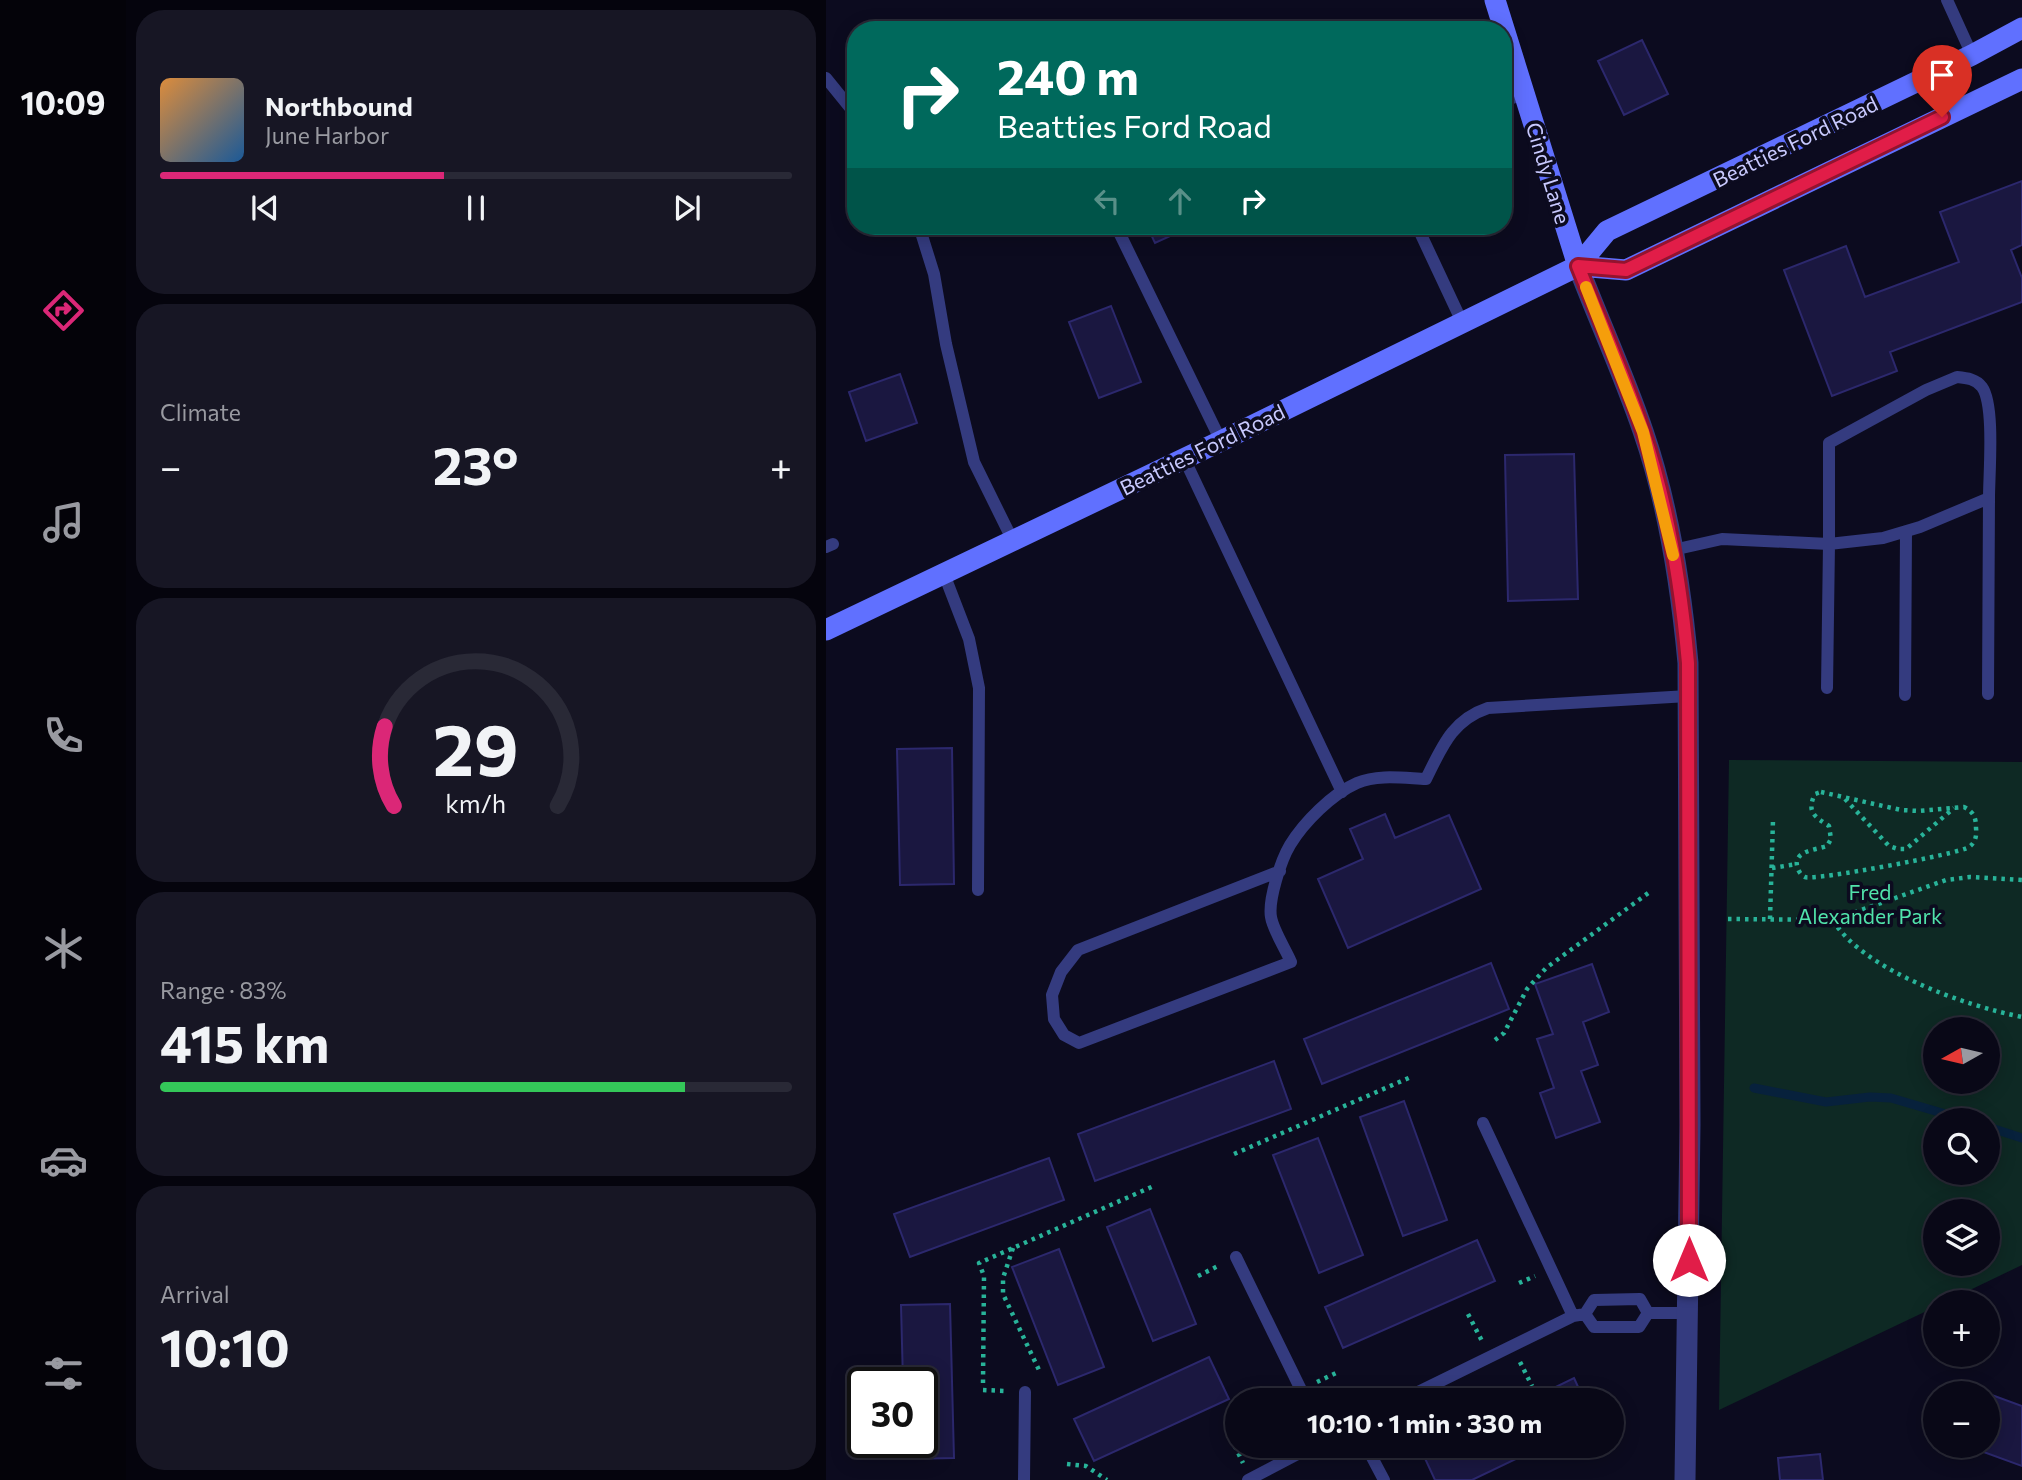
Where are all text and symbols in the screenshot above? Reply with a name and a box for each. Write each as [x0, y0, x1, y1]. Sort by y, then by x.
text: 240 m [997, 45, 1139, 105]
pin [1912, 45, 1972, 117]
icon: right [882, 49, 973, 140]
icon: arrive [1923, 56, 1961, 94]
text: 10:09 [20, 82, 106, 122]
text: Northbound [265, 90, 413, 121]
street label: Beatties Ford Road [1709, 90, 1881, 192]
text: Beatties Ford Road [997, 105, 1272, 145]
street label: Cindy Lane [1522, 119, 1576, 227]
text: June Harbor [265, 121, 389, 149]
icon: left [1088, 182, 1126, 220]
icon: ahead [1161, 182, 1199, 220]
icon: right [1234, 182, 1272, 220]
icon: previous [246, 189, 284, 227]
icon: pause [457, 189, 495, 227]
icon: next [668, 189, 706, 227]
icon: directions [39, 286, 88, 335]
text: Climate [160, 398, 241, 426]
street label: Beatties Ford Road [1116, 398, 1288, 500]
text: 23° [433, 432, 519, 496]
text: − [160, 442, 182, 489]
text: + [770, 442, 792, 489]
icon: music [39, 498, 88, 547]
text: 29 [433, 702, 519, 791]
icon: phone [39, 711, 88, 760]
text: km/h [446, 788, 506, 818]
park label: Fred Alexander Park [1798, 879, 1942, 928]
icon: climate [39, 924, 88, 973]
text: Range · 83% [160, 976, 286, 1004]
text: 415 km [160, 1010, 329, 1074]
north arrow [1923, 1017, 2000, 1094]
map controls [1923, 1017, 2000, 1458]
button: search [1923, 1108, 2000, 1185]
icon: car [39, 1136, 88, 1185]
button: layers [1923, 1199, 2000, 1276]
position arrow [1652, 1223, 1726, 1297]
text: Arrival [160, 1280, 230, 1308]
button: + [1923, 1290, 2000, 1367]
text: 10:10 [160, 1314, 290, 1378]
icon: filters [39, 1349, 88, 1398]
speed limit sign: 30 [847, 1367, 938, 1458]
button: − [1923, 1381, 2000, 1458]
text: 10:10 · 1 min · 330 m [1307, 1407, 1542, 1438]

